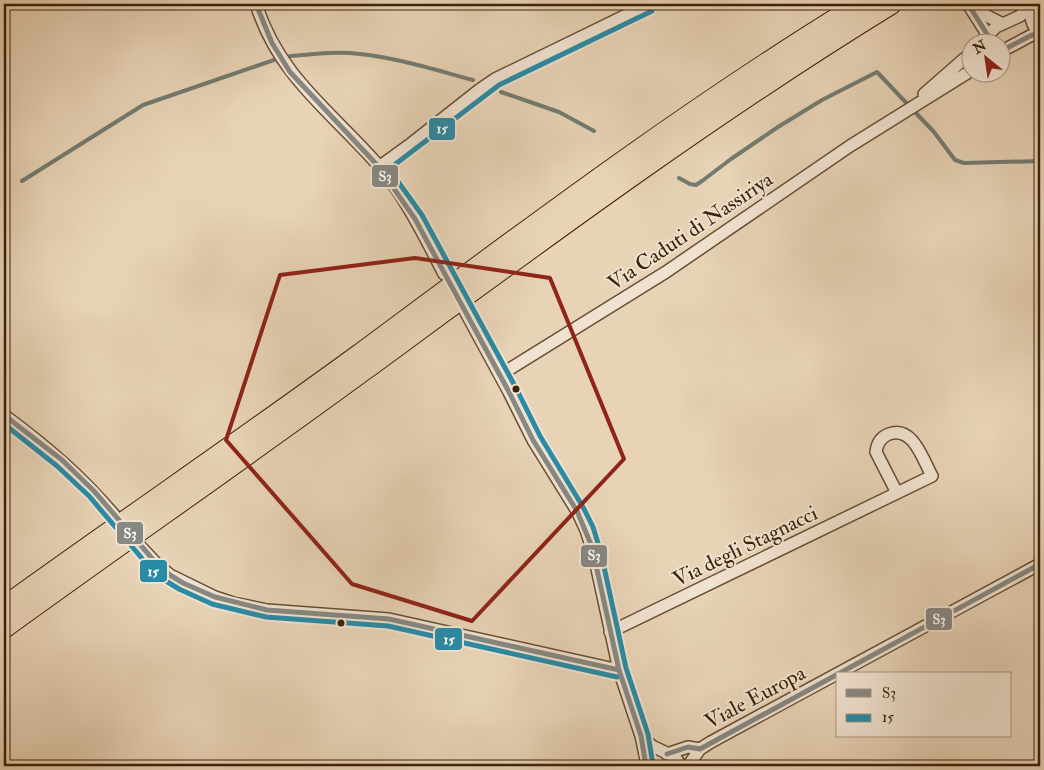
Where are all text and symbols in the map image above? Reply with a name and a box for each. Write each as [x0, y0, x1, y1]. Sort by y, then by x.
north arrow [962, 32, 1012, 82]
text: N [969, 36, 990, 58]
line badge: 15 [428, 117, 456, 141]
text: 15 [436, 120, 448, 137]
line badge: S3 [371, 164, 399, 188]
street label: Via Caduti di Nassiriya [602, 166, 778, 297]
text: S3 [378, 168, 392, 185]
unlabelled marker [511, 384, 521, 394]
street label: Via degli Stagnacci [668, 500, 822, 593]
line badge: S3 [116, 521, 144, 545]
text: S3 [123, 525, 137, 542]
line badge: S3 [580, 544, 608, 568]
text: S3 [587, 547, 601, 564]
line badge: 15 [139, 559, 168, 583]
text: 15 [147, 563, 159, 580]
line badge: S3 [925, 607, 953, 631]
text: S3 [932, 611, 946, 628]
unlabelled marker [336, 618, 346, 628]
line badge: 15 [434, 627, 463, 651]
text: 15 [443, 631, 455, 648]
street label: Viale Europa [700, 659, 811, 735]
legend [836, 672, 1012, 738]
text: S3 [882, 684, 896, 703]
text: 15 [882, 708, 894, 727]

